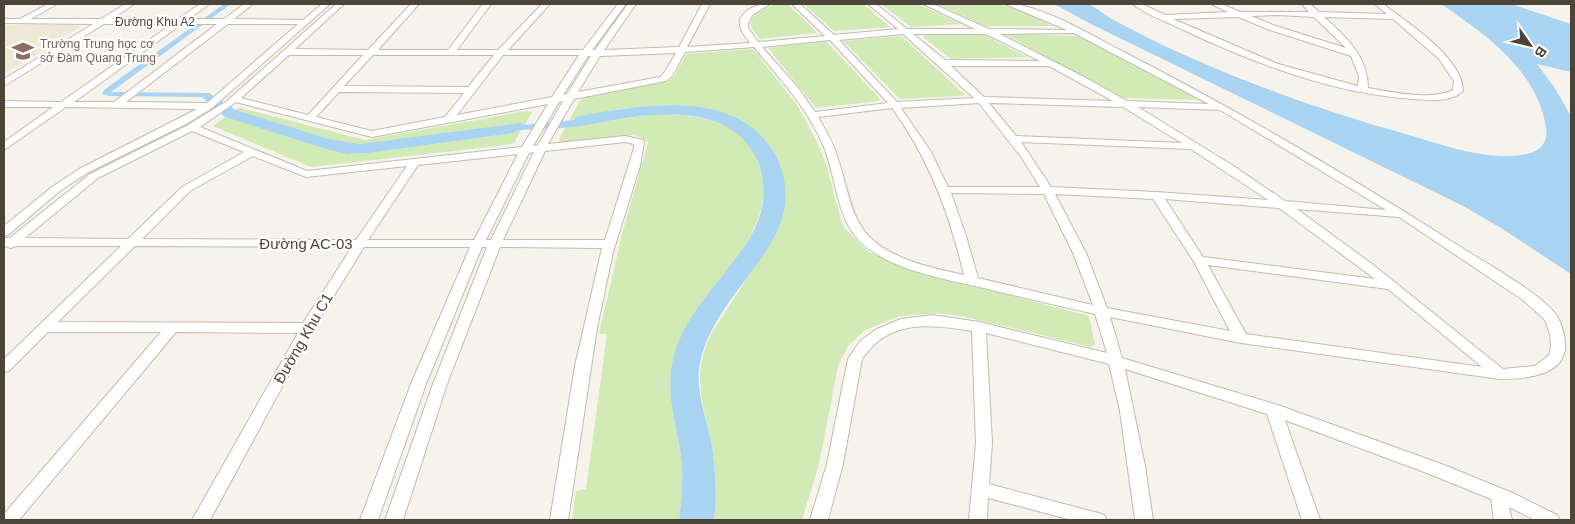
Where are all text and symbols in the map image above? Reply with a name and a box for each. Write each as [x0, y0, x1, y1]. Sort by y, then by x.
street label: Đường Khu A2 [115, 15, 195, 29]
north arrow [1505, 20, 1555, 70]
place label: Trường Trung học cơ sở Đàm Quang Trung [40, 37, 156, 65]
school or university icon: Trường Trung học cơ sở Đàm Quang Trung [10, 38, 36, 64]
text: B [1531, 44, 1550, 61]
street label: Đường AC-03 [259, 235, 353, 252]
street label: Đường Khu C1 [270, 290, 336, 386]

